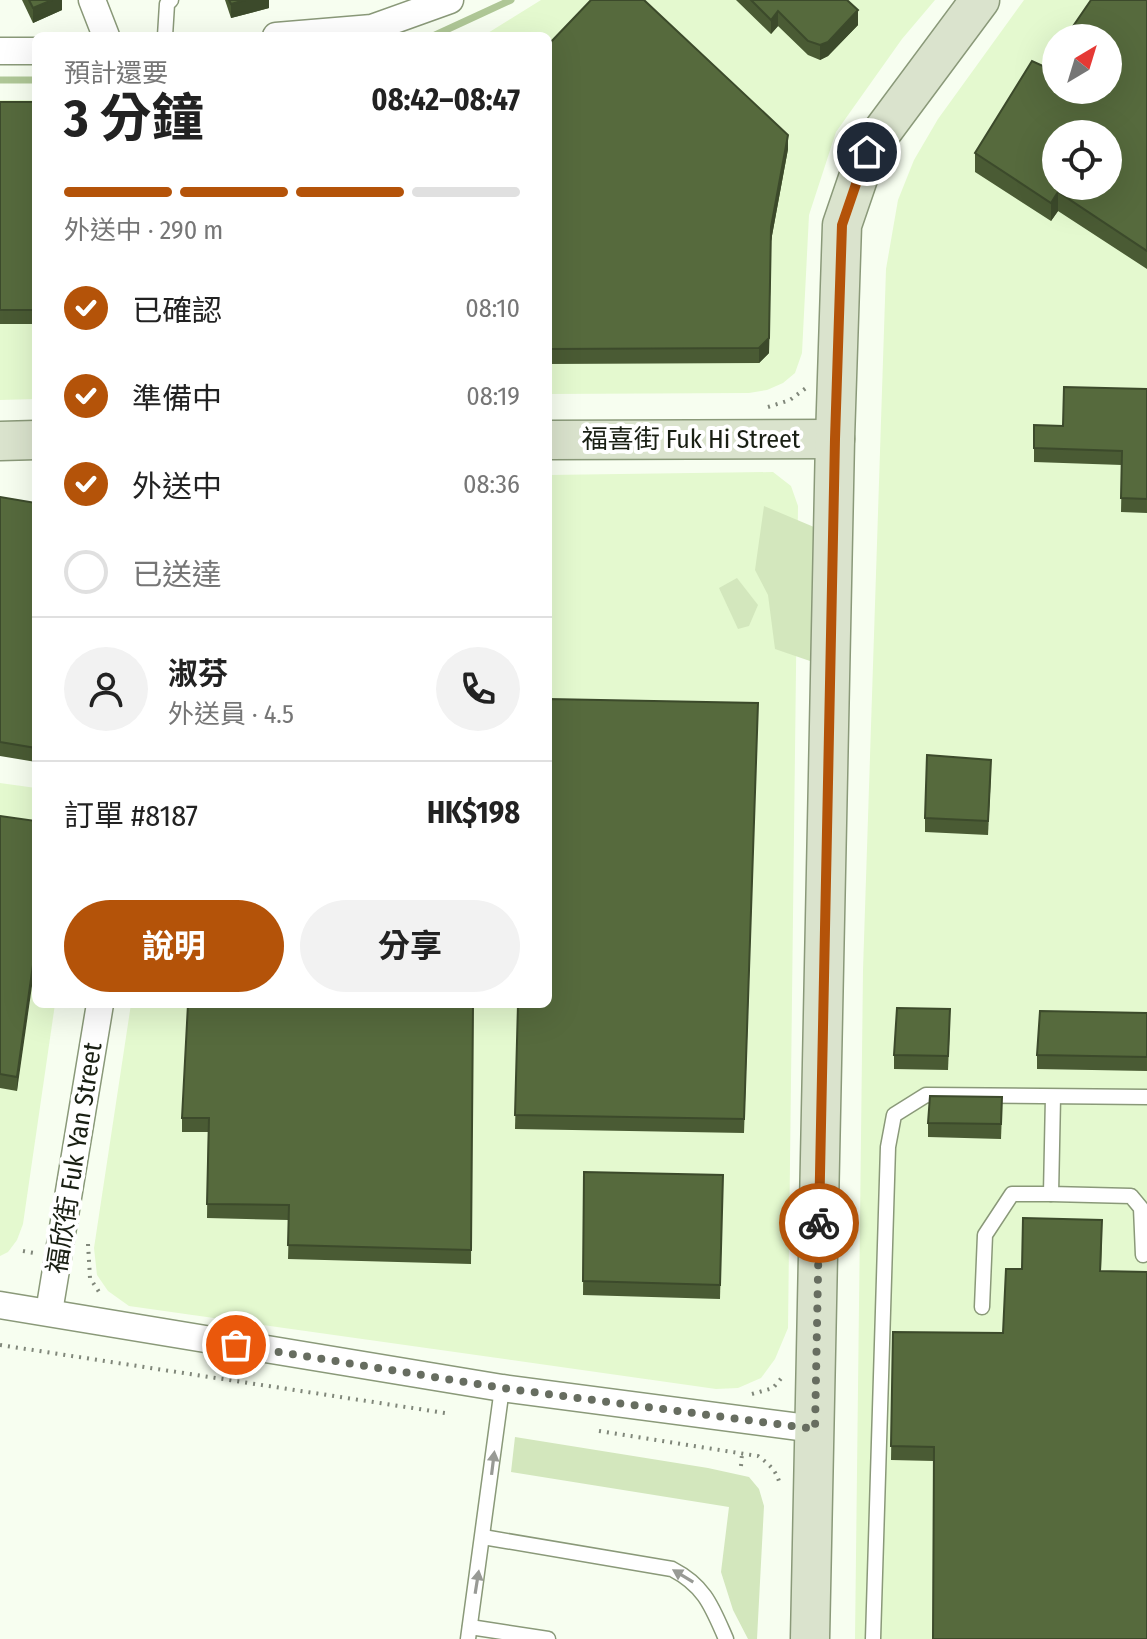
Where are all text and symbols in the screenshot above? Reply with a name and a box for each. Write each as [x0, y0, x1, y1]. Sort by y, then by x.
north arrow [1042, 24, 1122, 104]
map controls [1042, 24, 1122, 200]
text: 預計還要 [64, 58, 168, 89]
text: 08:42–08:47 [371, 82, 520, 118]
text: 3 分鐘 [64, 87, 203, 150]
pin [833, 118, 901, 186]
button: locate [1042, 120, 1122, 200]
icon: home [845, 130, 889, 174]
text: 外送中 · 290 m [64, 215, 223, 246]
icon: check [64, 286, 108, 330]
text: 已確認 [132, 293, 222, 329]
text: 08:10 [465, 293, 520, 324]
icon: check [64, 374, 108, 418]
text: 準備中 [132, 381, 222, 417]
text: 08:19 [466, 381, 520, 412]
street label: 福喜街 Fuk Hi Street [582, 424, 801, 455]
icon: check [64, 462, 108, 506]
text: 外送中 [132, 469, 222, 505]
text: 08:36 [463, 469, 520, 500]
text: 已送達 [132, 557, 222, 593]
button: person [64, 647, 148, 731]
button: phone [436, 647, 520, 731]
text: 淑芬 [168, 656, 228, 692]
text: 外送員 · 4.5 [168, 699, 294, 730]
text: HK$198 [427, 795, 520, 831]
text: 訂單 #8187 [64, 798, 198, 834]
button: 說明 [64, 900, 284, 992]
button: 分享 [300, 900, 520, 992]
street label: 福欣街 Fuk Yan Street [41, 1040, 109, 1276]
courier [779, 1183, 859, 1263]
icon: bike [797, 1201, 841, 1245]
pin [202, 1311, 270, 1379]
icon: bag [214, 1323, 258, 1367]
one-way arrow [487, 1450, 500, 1475]
one-way arrow [471, 1569, 484, 1594]
one-way arrow [672, 1569, 695, 1584]

